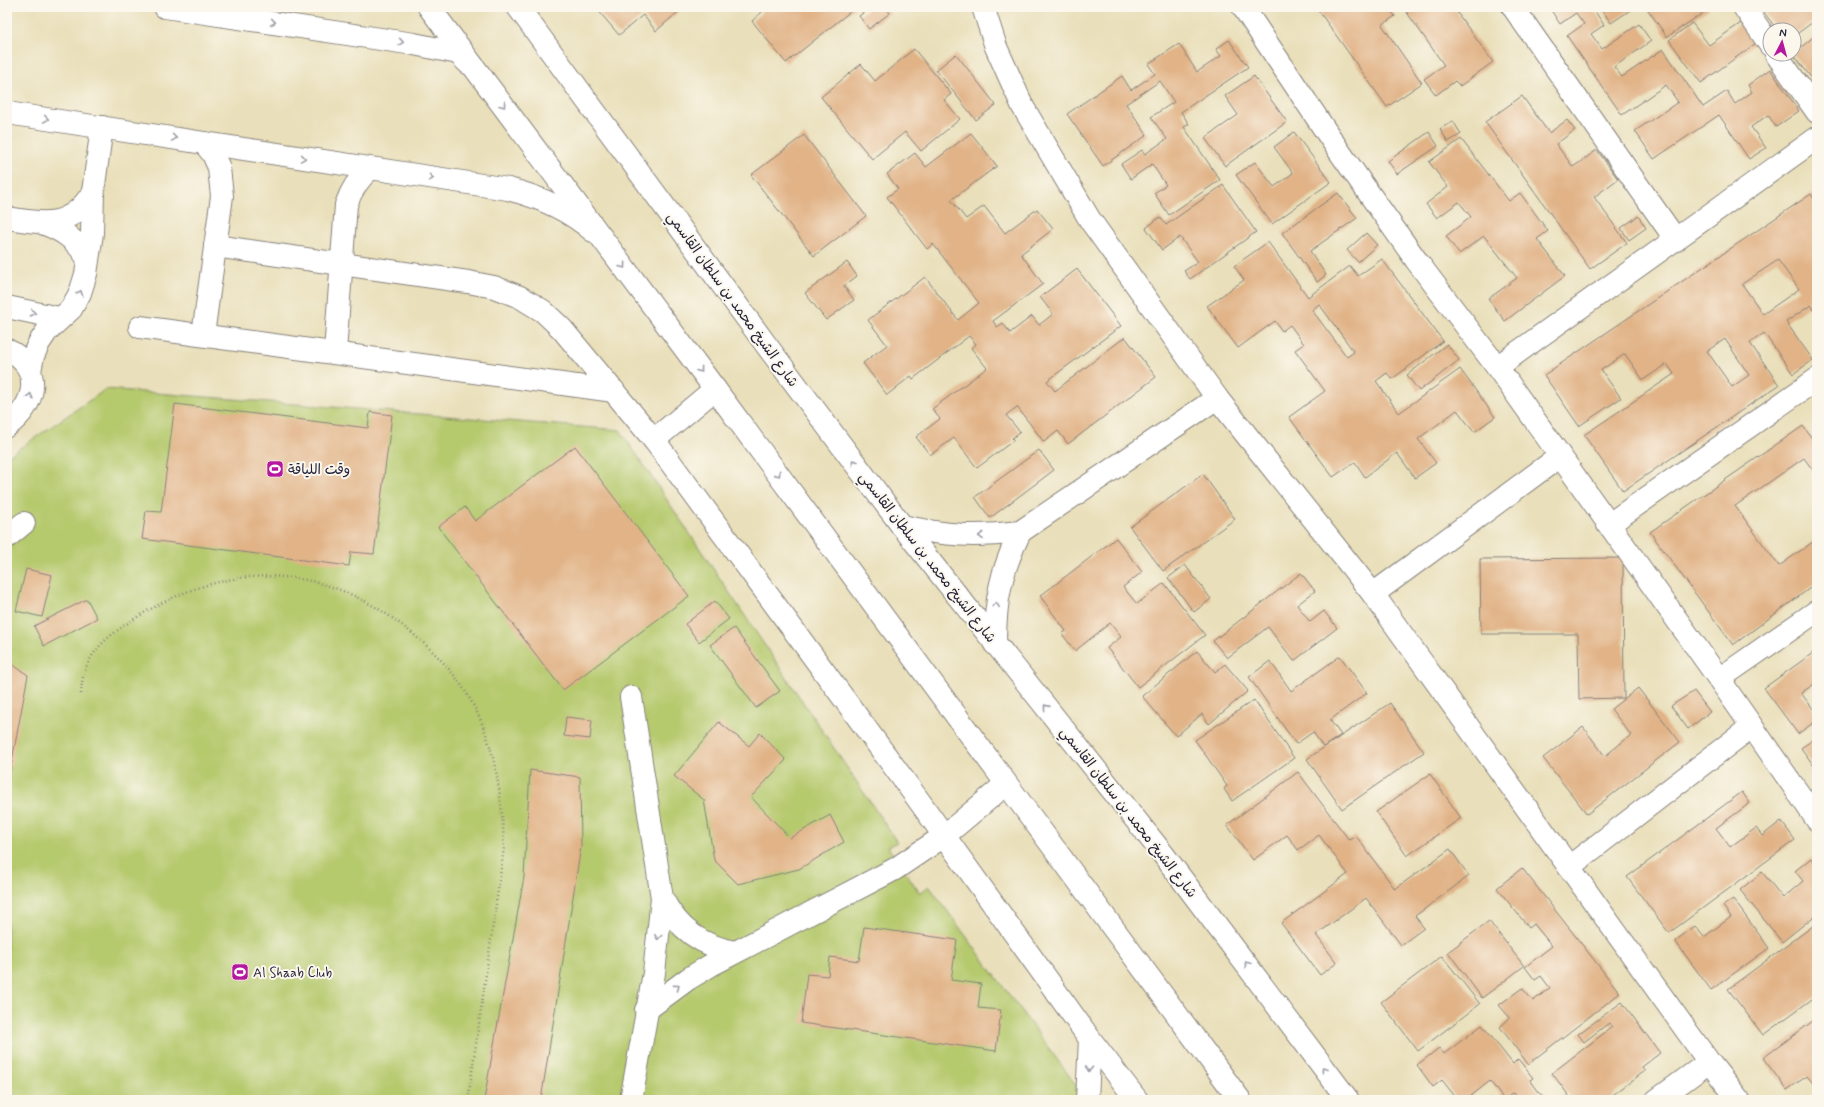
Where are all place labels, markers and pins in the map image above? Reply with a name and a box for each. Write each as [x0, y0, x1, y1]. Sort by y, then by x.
sports icon: وقت اللياقة [265, 459, 285, 479]
place label: وقت اللياقة [288, 461, 350, 479]
sports icon: Al Shaab Club [230, 962, 250, 982]
place label: Al Shaab Club [253, 964, 332, 982]

